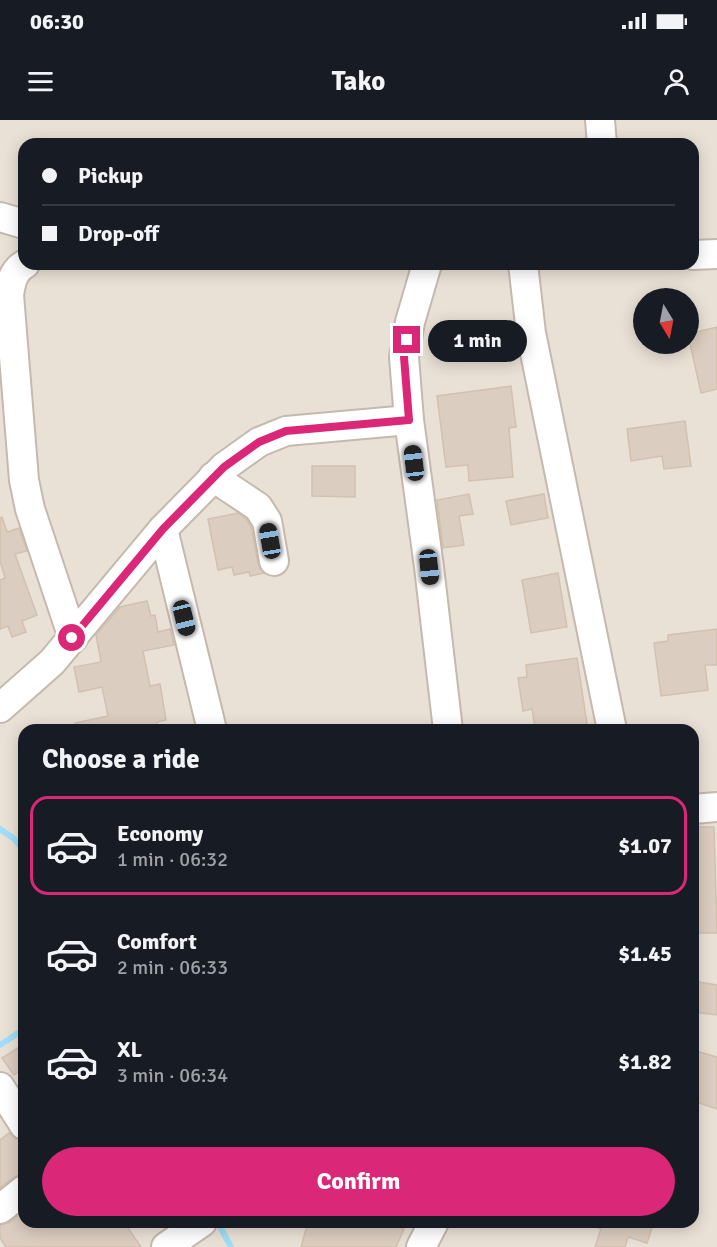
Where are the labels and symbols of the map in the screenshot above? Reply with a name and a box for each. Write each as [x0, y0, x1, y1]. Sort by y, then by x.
north arrow [633, 288, 699, 354]
callout: 1 min [428, 319, 527, 361]
route end [393, 326, 420, 353]
car [403, 444, 425, 482]
car [258, 522, 282, 560]
car [418, 548, 440, 586]
car [171, 598, 197, 638]
route start [58, 624, 85, 651]

